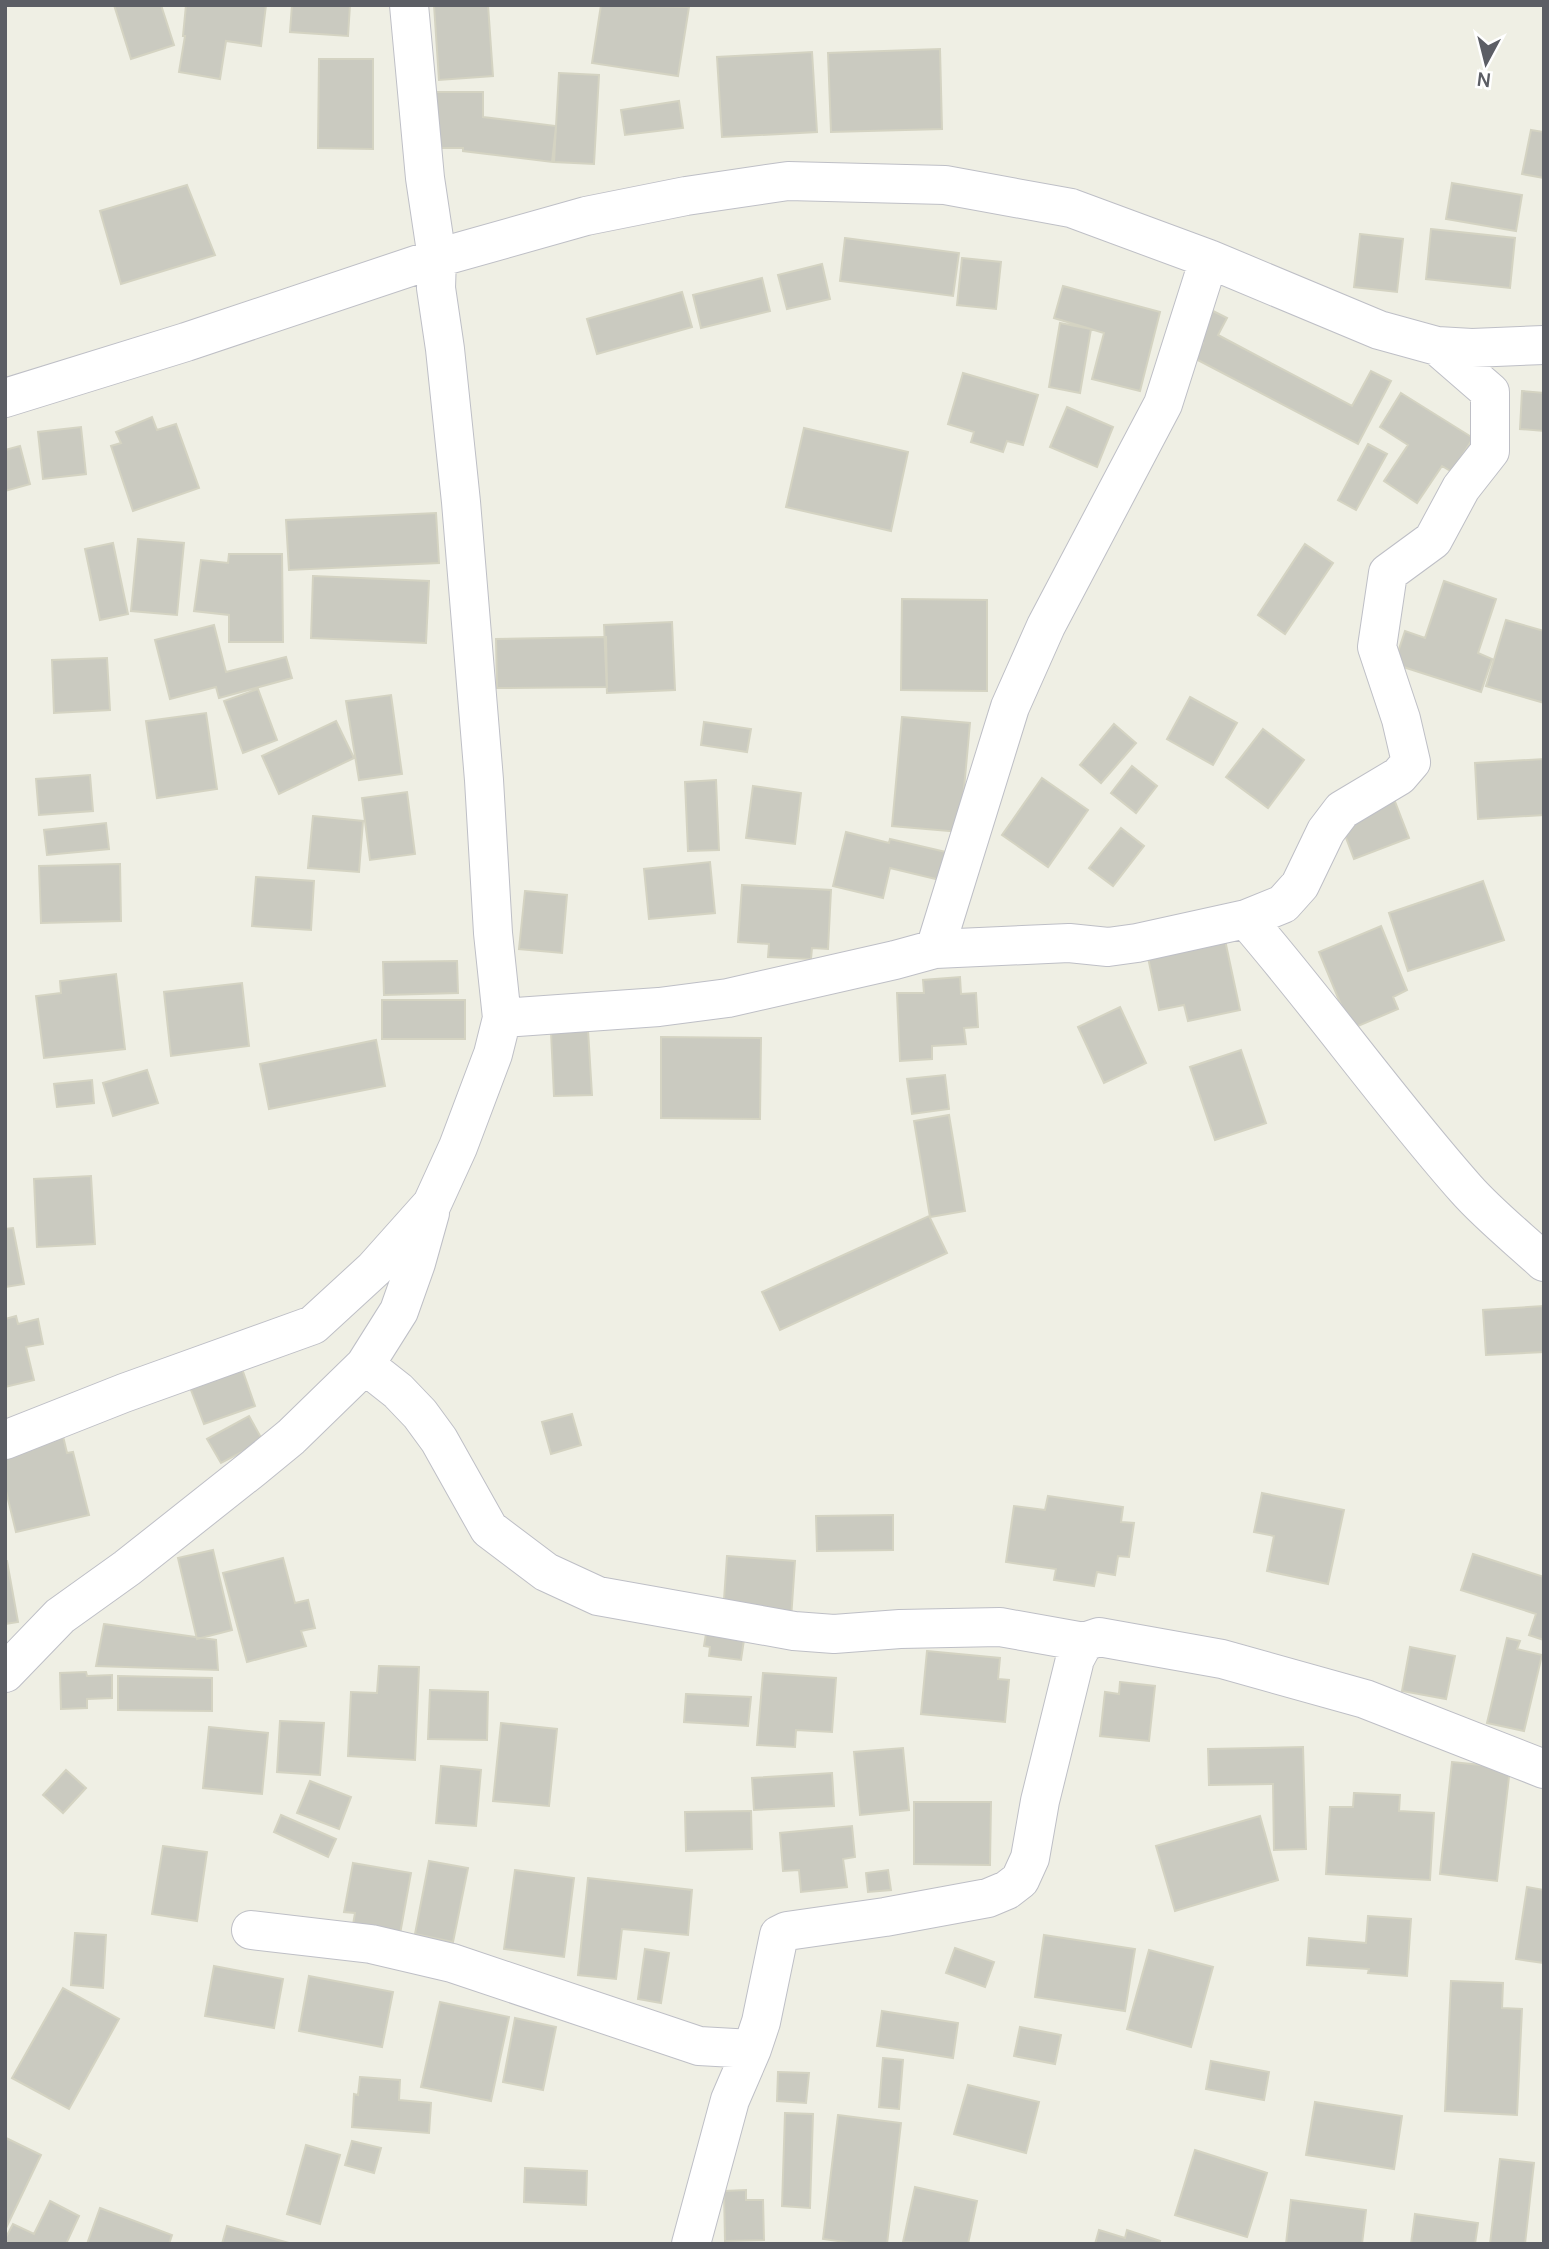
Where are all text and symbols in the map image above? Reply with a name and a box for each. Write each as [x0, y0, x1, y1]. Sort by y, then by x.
north arrow [1451, 28, 1521, 98]
text: N [1476, 66, 1492, 94]

